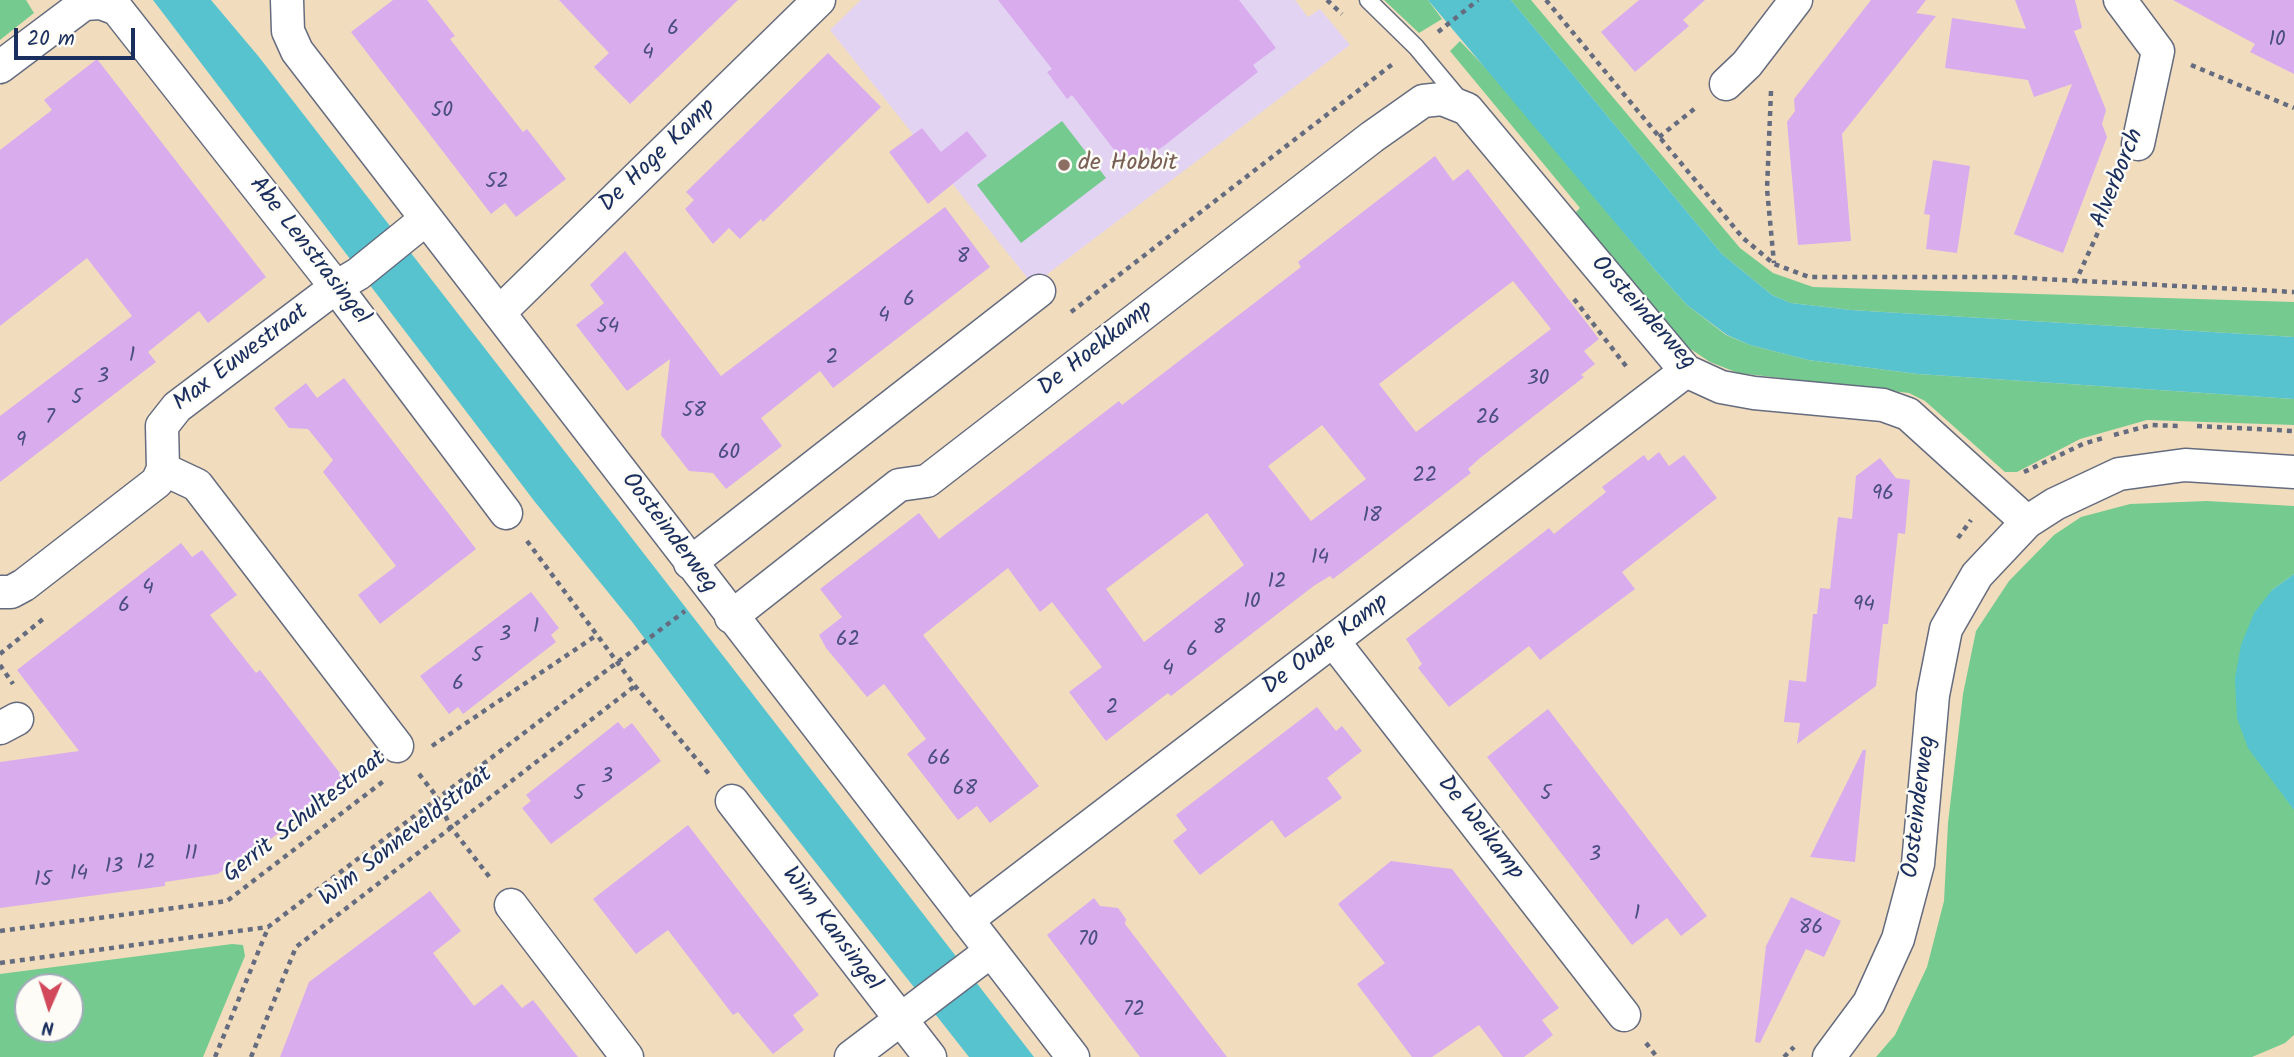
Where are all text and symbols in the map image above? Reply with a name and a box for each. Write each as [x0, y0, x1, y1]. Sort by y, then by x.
scale bar [18, 14, 138, 58]
house number: 6 [667, 17, 679, 43]
text: 20 m [27, 23, 75, 56]
house number: 10 [2268, 28, 2286, 54]
house number: 4 [642, 41, 654, 67]
street label: De Hoge Kamp [595, 94, 723, 220]
house number: 50 [431, 99, 453, 125]
street label: Alverborch [2086, 125, 2152, 233]
place label: de Hobbit [1078, 151, 1178, 179]
marker: de Hobbit [1056, 157, 1072, 173]
house number: 52 [485, 170, 509, 196]
street label: Abe Lenstrasingel [241, 172, 375, 332]
house number: 8 [957, 245, 969, 271]
street label: Oosteinderweg [1583, 251, 1701, 377]
house number: 6 [903, 288, 915, 314]
street label: De Hoekkamp [1034, 296, 1160, 404]
street label: Max Euwestraat [169, 299, 315, 419]
house number: 4 [878, 304, 890, 330]
house number: 54 [597, 315, 619, 341]
house number: 1 [129, 344, 135, 370]
house number: 2 [826, 346, 838, 372]
house number: 3 [97, 365, 109, 391]
house number: 30 [1527, 367, 1549, 393]
house number: 5 [71, 386, 83, 412]
house number: 58 [682, 399, 706, 425]
house number: 7 [45, 406, 55, 432]
house number: 26 [1476, 406, 1500, 432]
house number: 9 [16, 429, 26, 455]
house number: 60 [718, 441, 740, 467]
house number: 22 [1413, 464, 1437, 490]
street label: Oosteinderweg [613, 468, 723, 600]
house number: 96 [1872, 482, 1894, 508]
house number: 18 [1362, 504, 1382, 530]
house number: 14 [1311, 546, 1329, 572]
house number: 12 [1268, 570, 1286, 596]
house number: 4 [142, 576, 154, 602]
street label: De Oude Kamp [1258, 589, 1396, 703]
house number: 10 [1243, 590, 1261, 616]
house number: 94 [1853, 593, 1875, 619]
house number: 6 [118, 594, 130, 620]
house number: 1 [533, 615, 539, 641]
house number: 8 [1213, 616, 1225, 642]
house number: 3 [499, 623, 511, 649]
house number: 62 [836, 628, 860, 654]
house number: 6 [1186, 638, 1198, 664]
house number: 5 [471, 644, 483, 670]
house number: 4 [1162, 657, 1174, 683]
house number: 6 [452, 672, 464, 698]
house number: 2 [1106, 696, 1118, 722]
street label: Oosteinderweg [1898, 734, 1944, 880]
street label: Gerrit Schultestraat [219, 745, 393, 891]
house number: 66 [927, 747, 951, 773]
street label: Wim Sonneveldstraat [315, 762, 499, 914]
house number: 3 [601, 765, 613, 791]
street label: De Weikamp [1429, 771, 1529, 887]
house number: 68 [953, 777, 977, 803]
house number: 5 [573, 782, 585, 808]
house number: 5 [1540, 782, 1552, 808]
house number: 11 [184, 842, 198, 868]
house number: 3 [1589, 843, 1601, 869]
house number: 12 [137, 851, 155, 877]
house number: 13 [105, 855, 123, 881]
house number: 14 [70, 862, 88, 888]
street label: Wim Kansingel [774, 862, 886, 998]
house number: 15 [34, 868, 52, 894]
house number: 1 [1634, 902, 1640, 928]
house number: 86 [1799, 916, 1823, 942]
house number: 70 [1078, 928, 1098, 954]
north arrow [14, 973, 84, 1043]
house number: 72 [1123, 998, 1145, 1024]
text: N [41, 1012, 55, 1042]

